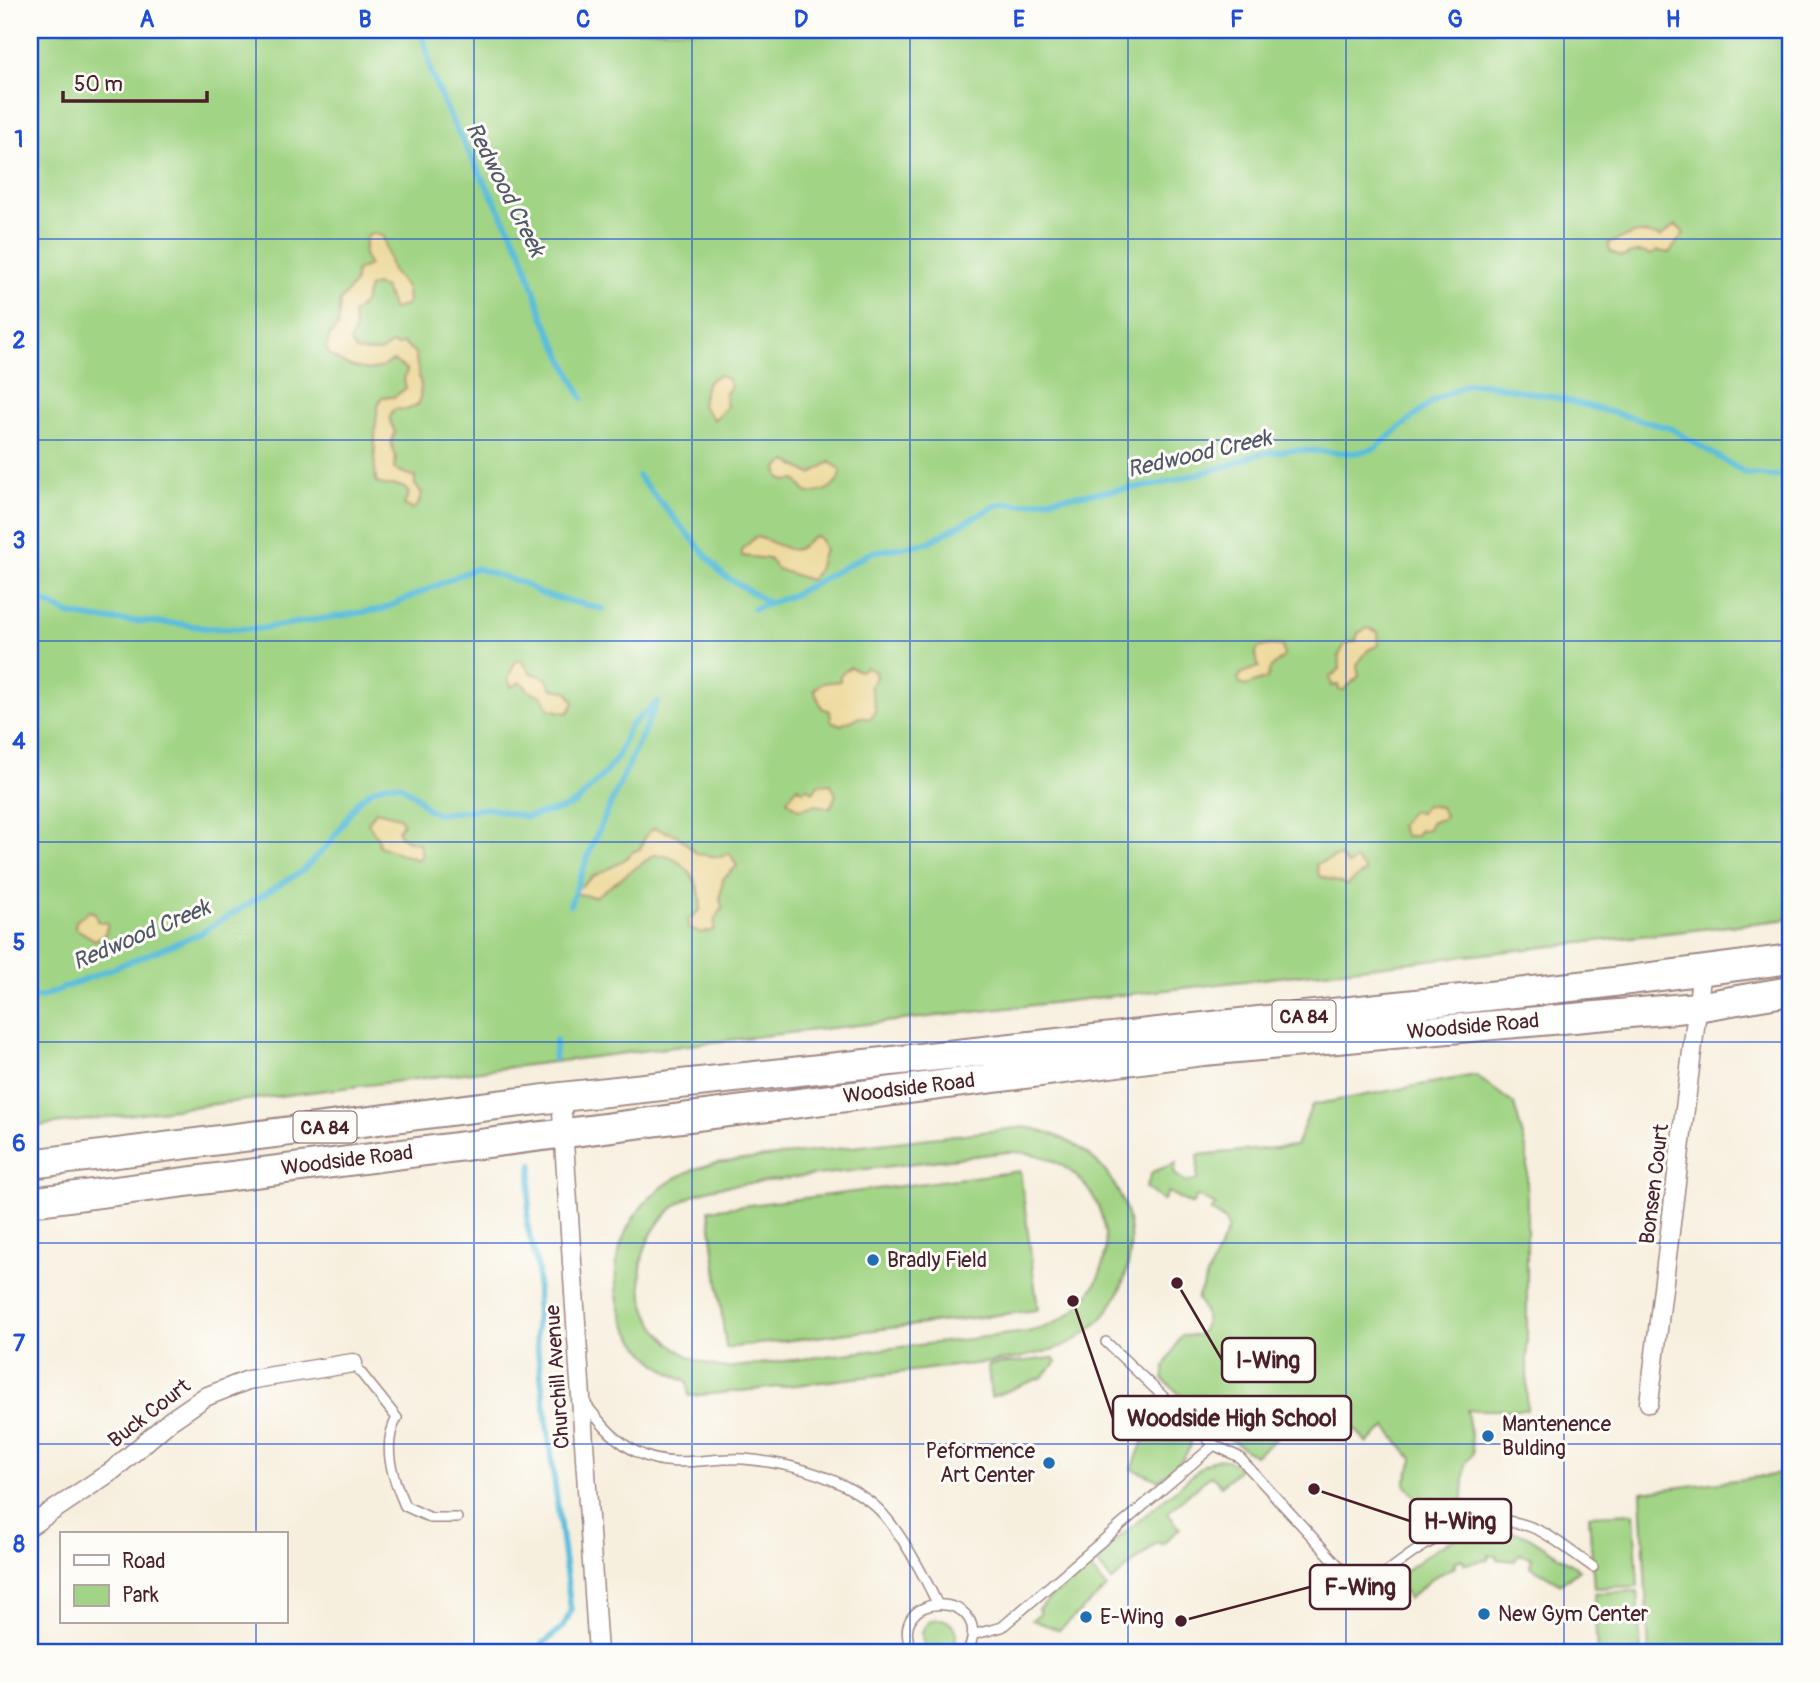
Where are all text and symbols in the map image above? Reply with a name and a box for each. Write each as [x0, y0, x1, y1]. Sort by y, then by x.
text: A [140, 5, 155, 34]
text: B [358, 5, 372, 34]
text: C [576, 5, 590, 34]
text: D [794, 5, 808, 34]
text: E [1013, 5, 1025, 34]
text: F [1230, 5, 1244, 34]
text: G [1447, 5, 1463, 34]
text: H [1666, 5, 1680, 34]
scale bar [63, 60, 206, 104]
text: 50 m [74, 71, 123, 98]
water label: Redwood Creek [459, 117, 553, 263]
text: 1 [15, 125, 24, 154]
text: 2 [13, 326, 26, 355]
water label: Redwood Creek [1124, 422, 1276, 484]
text: 3 [13, 526, 25, 555]
text: 4 [12, 727, 26, 756]
water label: Redwood Creek [68, 892, 217, 976]
text: 5 [13, 928, 25, 957]
road number: CA 84 [1272, 1000, 1336, 1032]
street label: Woodside Road [1406, 1007, 1540, 1046]
street label: Woodside Road [841, 1067, 977, 1110]
road number: CA 84 [294, 1112, 356, 1142]
street label: Bonsen Court [1634, 1122, 1675, 1246]
text: 6 [12, 1129, 26, 1158]
street label: Woodside Road [279, 1139, 415, 1182]
place label: Bradly Field [887, 1247, 987, 1274]
marker: Bradly Field [865, 1252, 881, 1268]
street label: Churchill Avenue [539, 1303, 576, 1450]
text: 7 [13, 1329, 26, 1358]
callout: I-Wing [1222, 1338, 1315, 1382]
text: I-Wing [1236, 1346, 1301, 1375]
street label: Buck Court [103, 1373, 196, 1454]
callout: Woodside High School [1113, 1396, 1351, 1440]
text: Woodside High School [1127, 1404, 1337, 1433]
place label: Mantenence Bulding [1502, 1411, 1612, 1462]
marker: Mantenence Bulding [1480, 1428, 1496, 1444]
place label: Peformence Art Center [926, 1438, 1036, 1489]
marker: Peformence Art Center [1041, 1455, 1057, 1471]
callout: H-Wing [1410, 1499, 1511, 1543]
text: H-Wing [1424, 1507, 1497, 1536]
text: 8 [13, 1530, 25, 1559]
legend [60, 1532, 287, 1624]
text: Road [122, 1548, 166, 1575]
callout: F-Wing [1310, 1565, 1410, 1609]
text: F-Wing [1324, 1573, 1396, 1602]
text: Park [122, 1582, 159, 1609]
place label: New Gym Center [1498, 1601, 1649, 1628]
place label: E-Wing [1100, 1604, 1164, 1631]
marker: New Gym Center [1476, 1606, 1492, 1622]
marker: E-Wing [1078, 1609, 1094, 1625]

